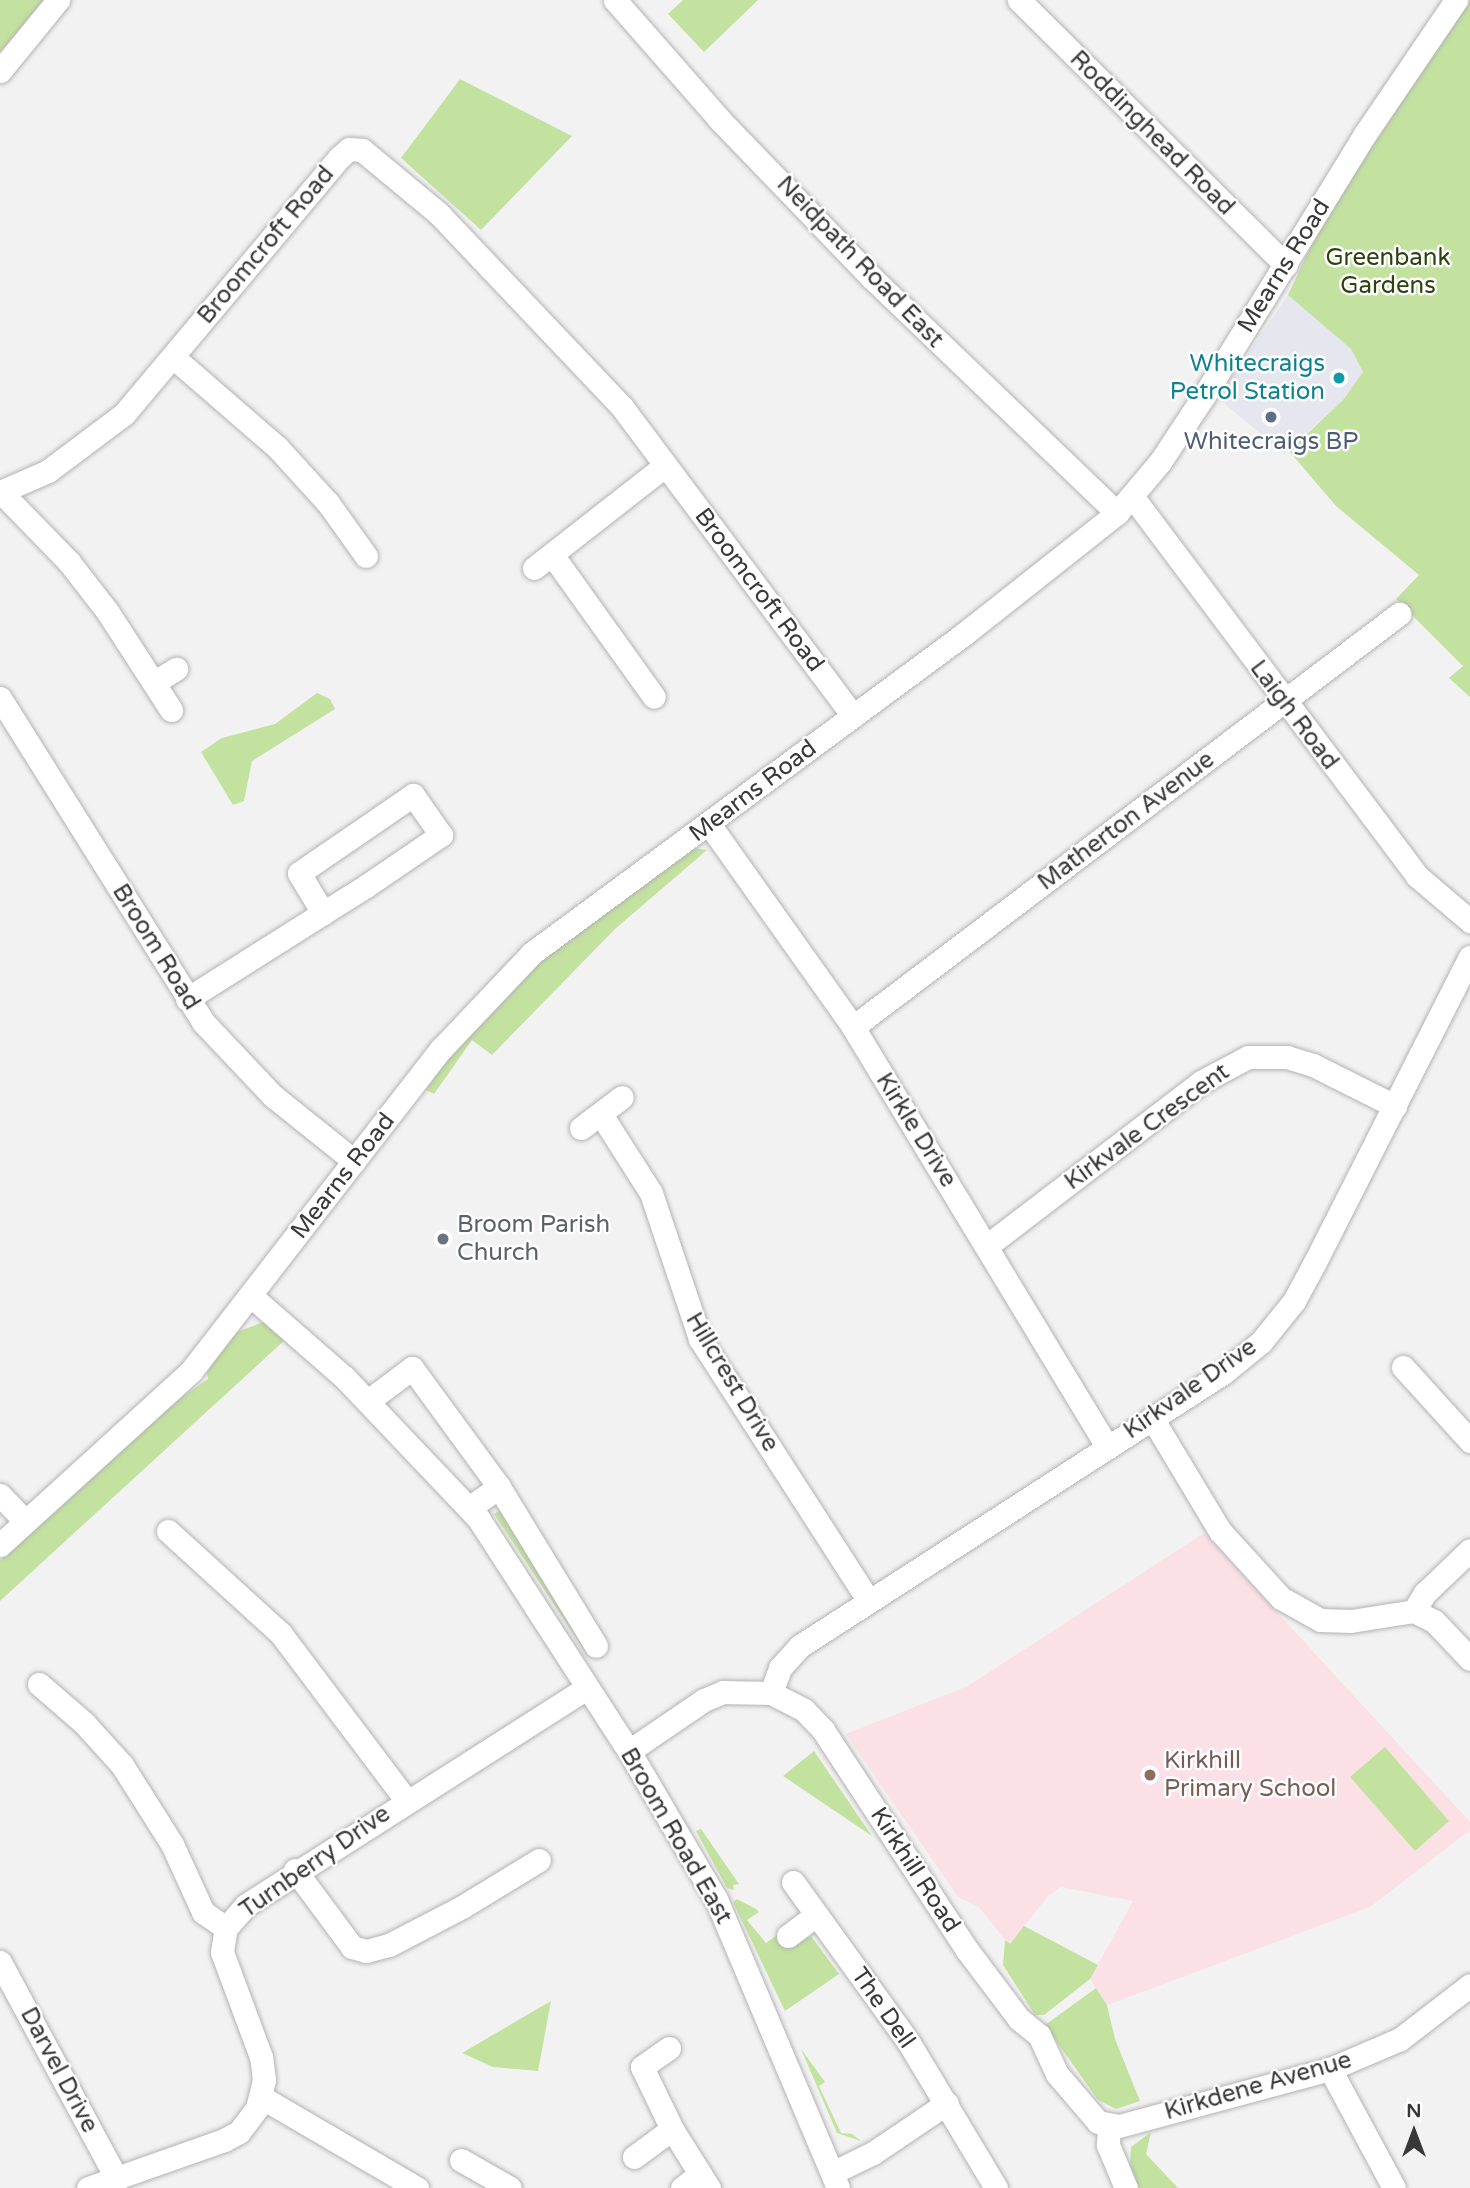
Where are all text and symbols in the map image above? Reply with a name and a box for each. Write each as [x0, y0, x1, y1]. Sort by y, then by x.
street label: Roddinghead Road [1064, 45, 1240, 221]
street label: Broomcroft Road [192, 160, 340, 330]
street label: Neidpath Road East [771, 170, 949, 354]
street label: Mearns Road [1232, 194, 1336, 338]
park label: Greenbank Gardens [1325, 244, 1451, 300]
place label: Whitecraigs Petrol Station [1170, 350, 1325, 406]
marker: Whitecraigs Petrol Station [1331, 370, 1347, 386]
marker: Whitecraigs BP [1263, 409, 1279, 425]
place label: Whitecraigs BP [1184, 428, 1358, 456]
street label: Broomcroft Road [688, 503, 830, 677]
street label: Laigh Road [1244, 655, 1344, 775]
street label: Mearns Road [684, 734, 822, 848]
street label: Matherton Avenue [1032, 745, 1220, 897]
street label: Broom Road [106, 879, 206, 1015]
street label: Kirkvale Crescent [1059, 1058, 1235, 1196]
street label: Kirkle Drive [870, 1068, 962, 1192]
street label: Mearns Road [285, 1107, 401, 1245]
place label: Broom Parish Church [457, 1211, 610, 1267]
marker: Broom Parish Church [435, 1231, 451, 1247]
street label: Hillcrest Drive [679, 1307, 785, 1457]
street label: Kirkvale Drive [1118, 1333, 1262, 1445]
street label: Broom Road East [614, 1743, 738, 1929]
place label: Kirkhill Primary School [1164, 1747, 1336, 1803]
marker: Kirkhill Primary School [1142, 1767, 1158, 1783]
street label: Turnberry Drive [234, 1799, 396, 1925]
street label: Kirkhill Road [864, 1802, 966, 1938]
street label: The Dell [845, 1962, 921, 2054]
street label: Darvel Drive [14, 2002, 104, 2138]
street label: Kirkdene Avenue [1161, 2046, 1355, 2126]
north arrow [1379, 2097, 1449, 2167]
text: N [1406, 2100, 1422, 2122]

